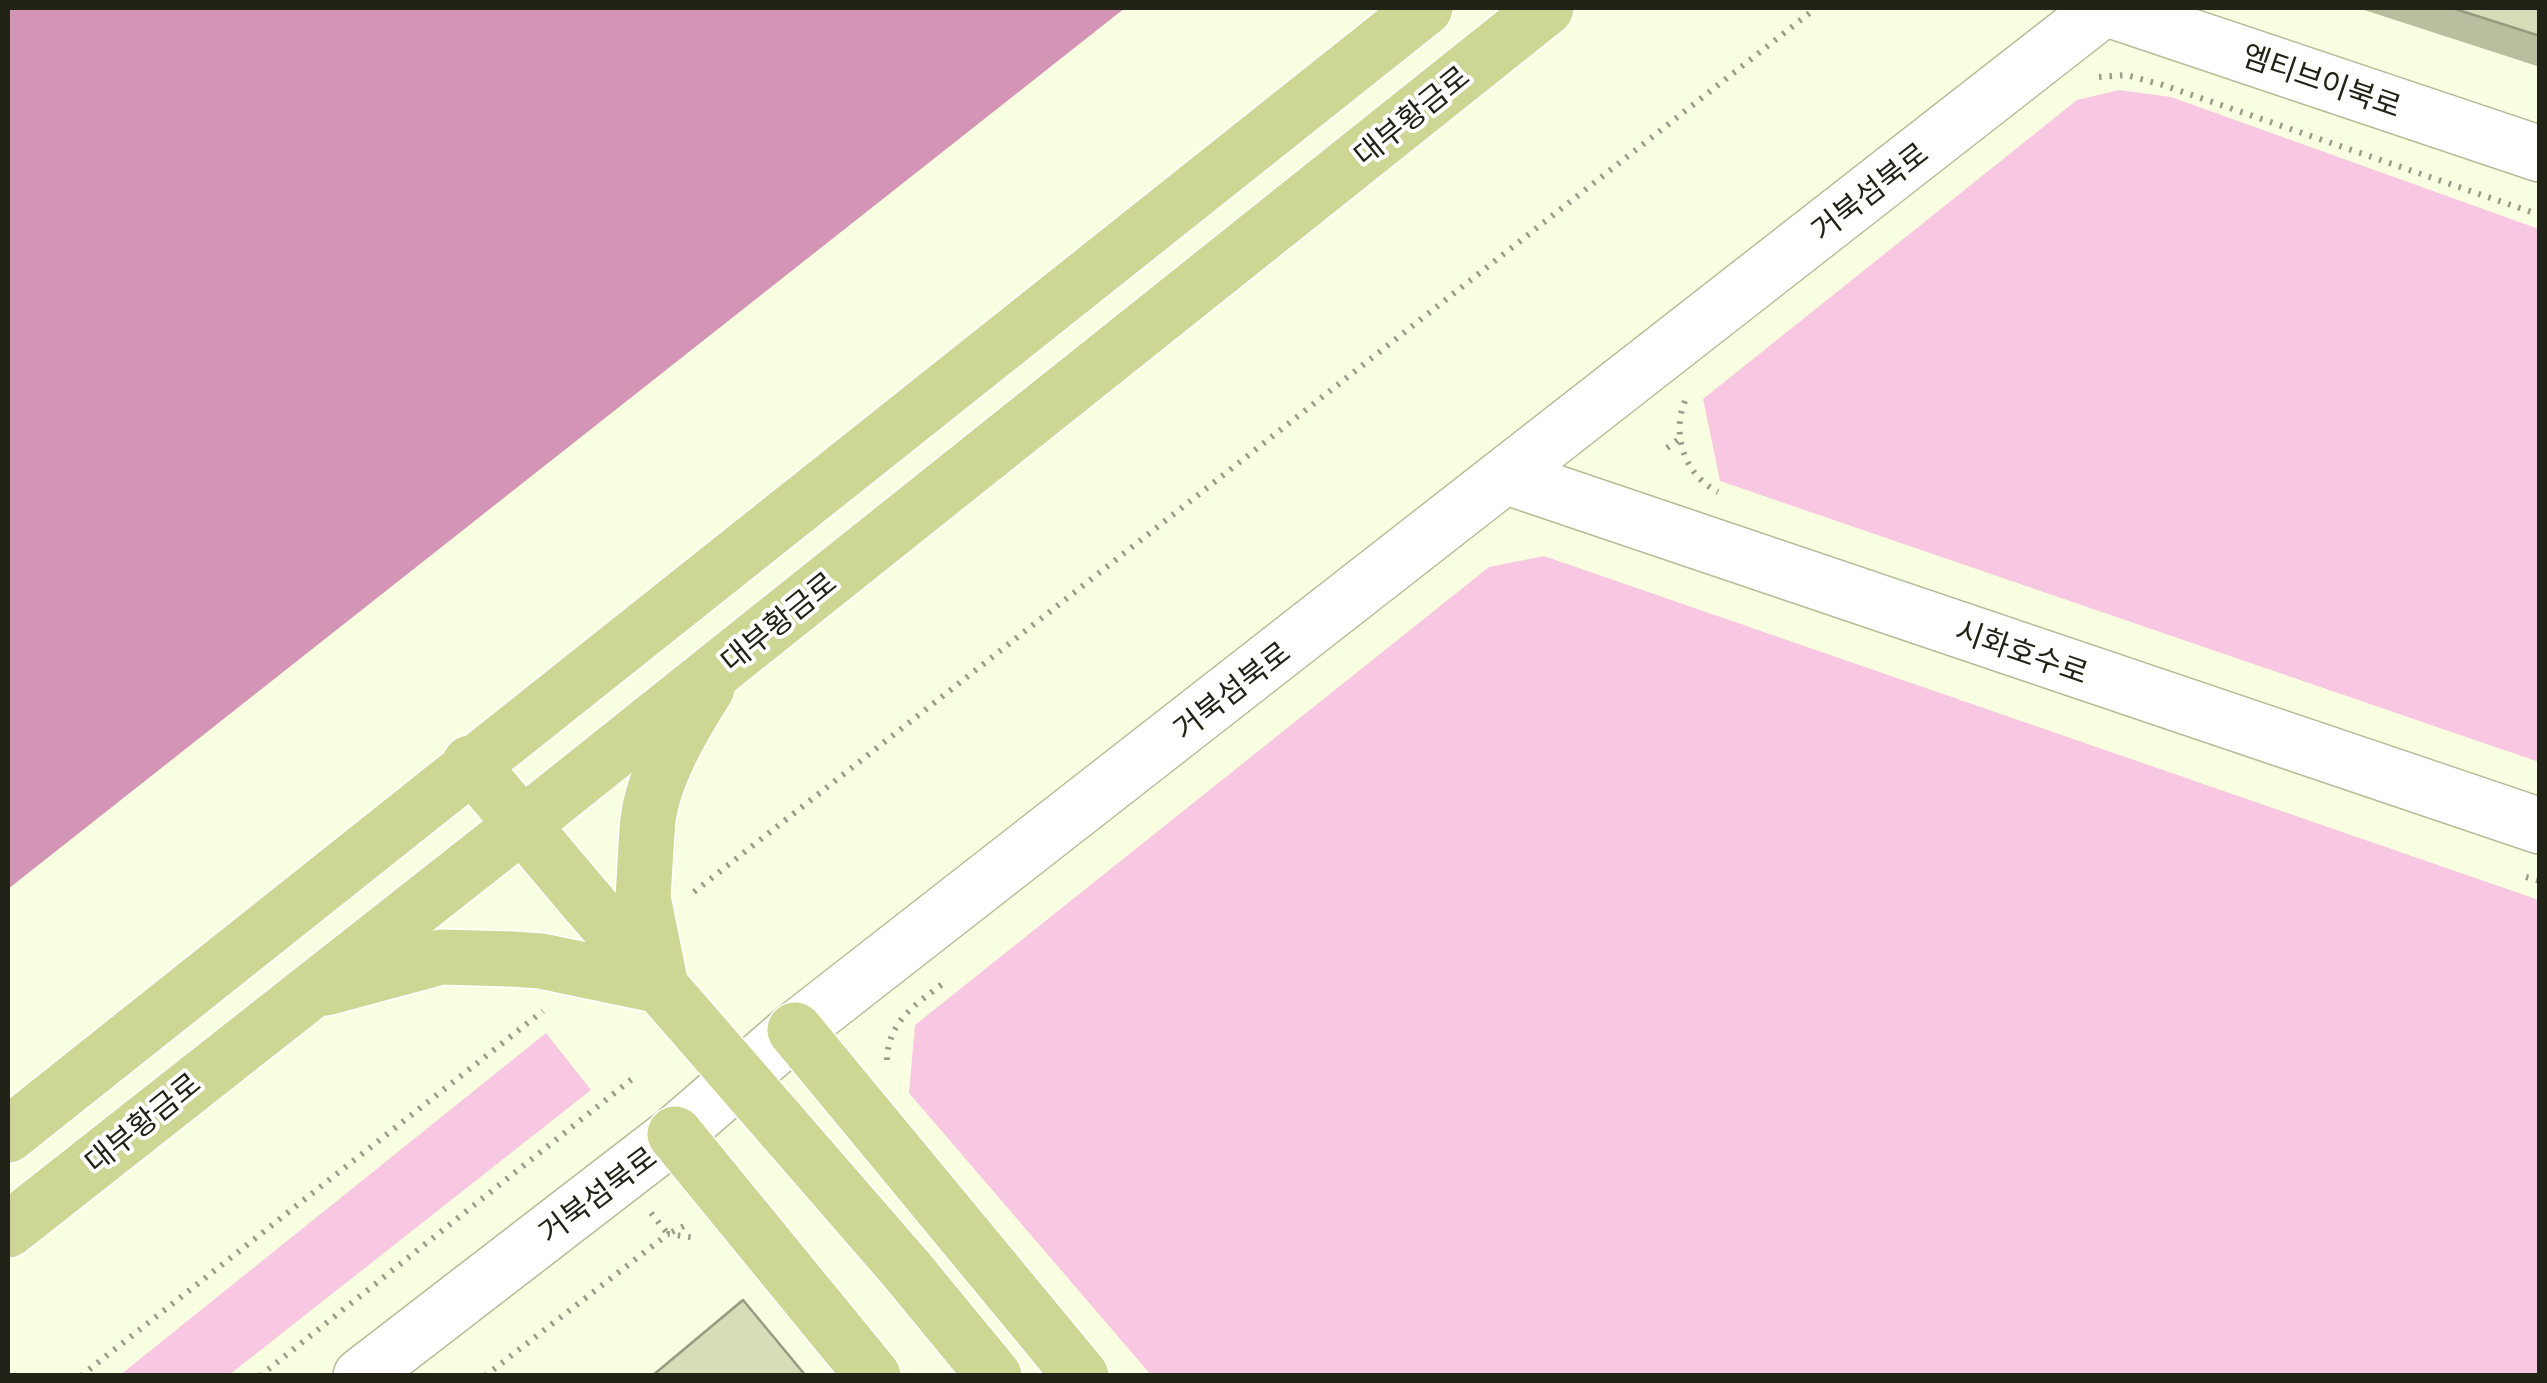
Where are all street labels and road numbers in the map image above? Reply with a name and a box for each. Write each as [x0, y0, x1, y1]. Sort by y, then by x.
street label: 엠티브이북로 [2238, 36, 2406, 124]
street label: 대부황금로 [1346, 58, 1476, 172]
street label: 거북섬북로 [1804, 134, 1934, 248]
street label: 대부황금로 [713, 564, 843, 678]
street label: 시화호수로 [1951, 612, 2093, 690]
street label: 거북섬북로 [1166, 633, 1296, 747]
street label: 대부황금로 [77, 1065, 207, 1179]
street label: 거북섬북로 [531, 1138, 663, 1250]

